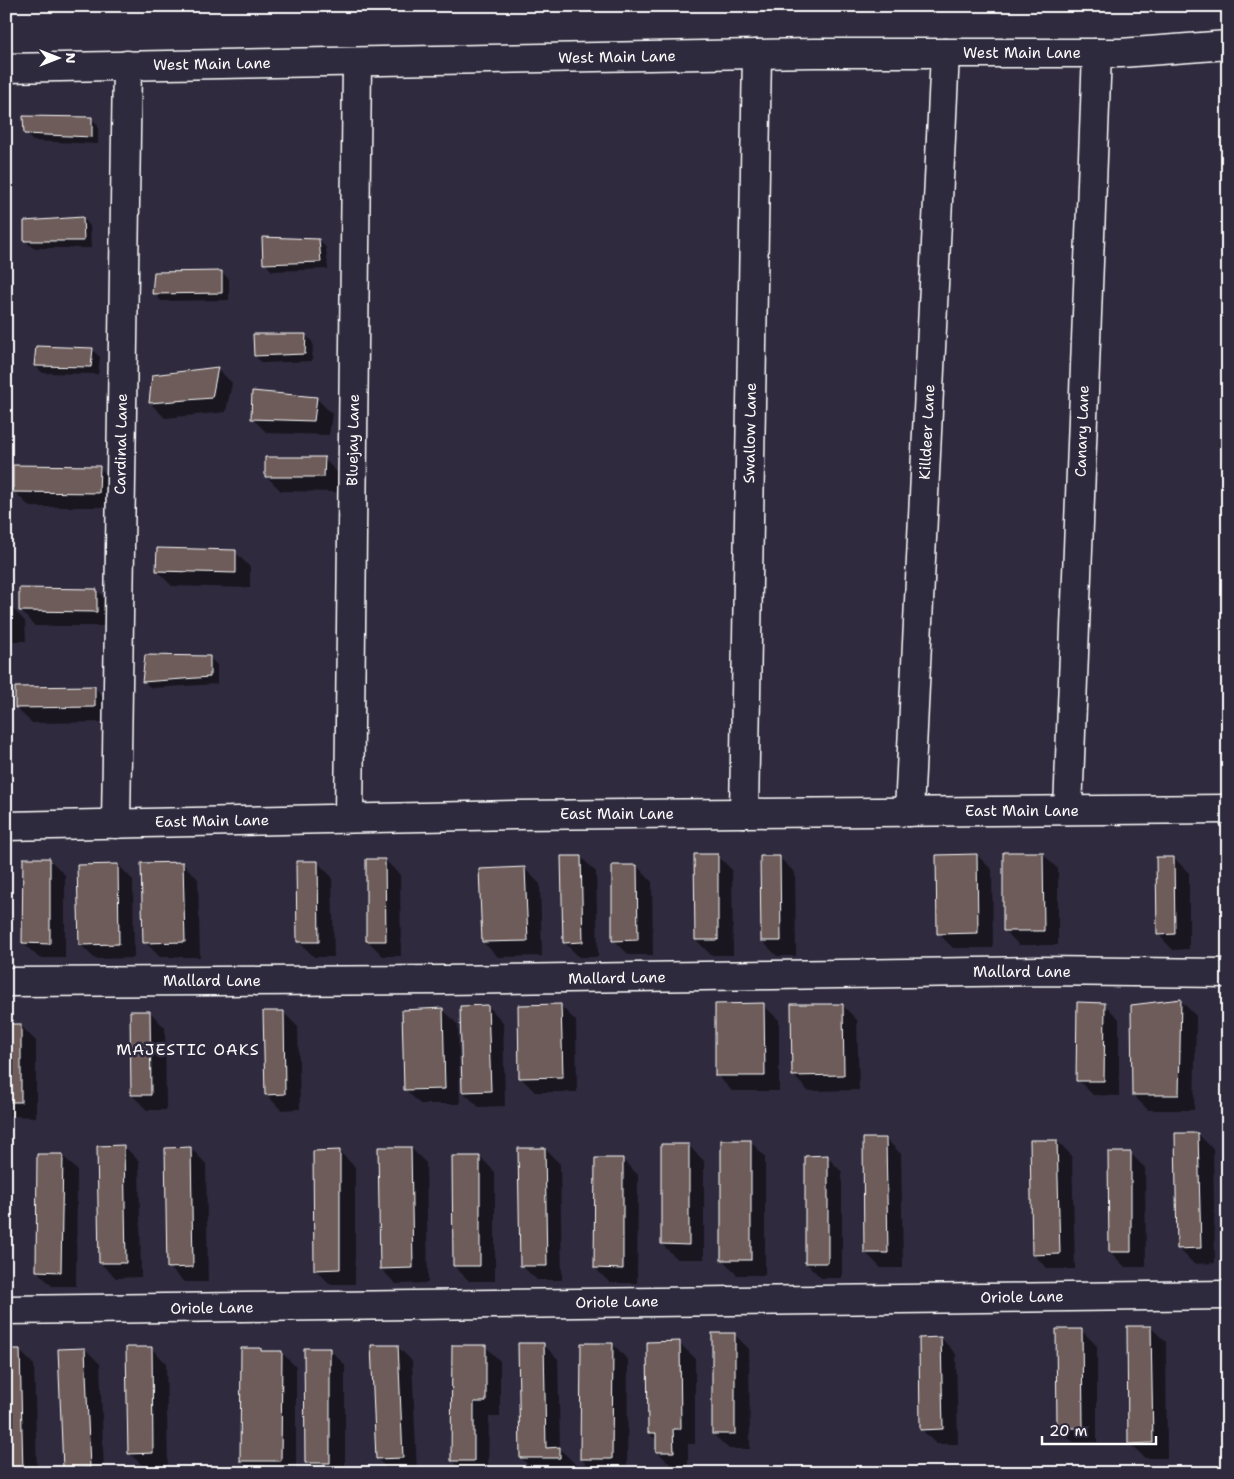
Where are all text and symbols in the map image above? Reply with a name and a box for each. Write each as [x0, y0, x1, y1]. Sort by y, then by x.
north arrow [32, 32, 82, 82]
street label: West Main Lane [963, 43, 1081, 63]
street label: West Main Lane [558, 46, 676, 68]
text: N [62, 52, 80, 64]
street label: West Main Lane [153, 53, 271, 75]
street label: Swallow Lane [739, 383, 761, 483]
street label: Killdeer Lane [915, 384, 939, 480]
street label: Canary Lane [1070, 385, 1094, 477]
street label: Cardinal Lane [110, 393, 132, 495]
street label: Bluejay Lane [342, 394, 364, 486]
street label: East Main Lane [965, 801, 1079, 821]
street label: East Main Lane [560, 804, 674, 824]
street label: East Main Lane [155, 810, 269, 832]
street label: Mallard Lane [973, 962, 1071, 982]
street label: Mallard Lane [568, 967, 666, 989]
street label: Mallard Lane [163, 971, 261, 991]
district label: MAJESTIC OAKS [116, 1039, 260, 1060]
street label: Oriole Lane [980, 1286, 1064, 1308]
street label: Oriole Lane [575, 1291, 659, 1313]
street label: Oriole Lane [170, 1297, 254, 1319]
scale bar [1042, 1414, 1155, 1446]
text: 20 m [1049, 1421, 1088, 1441]

